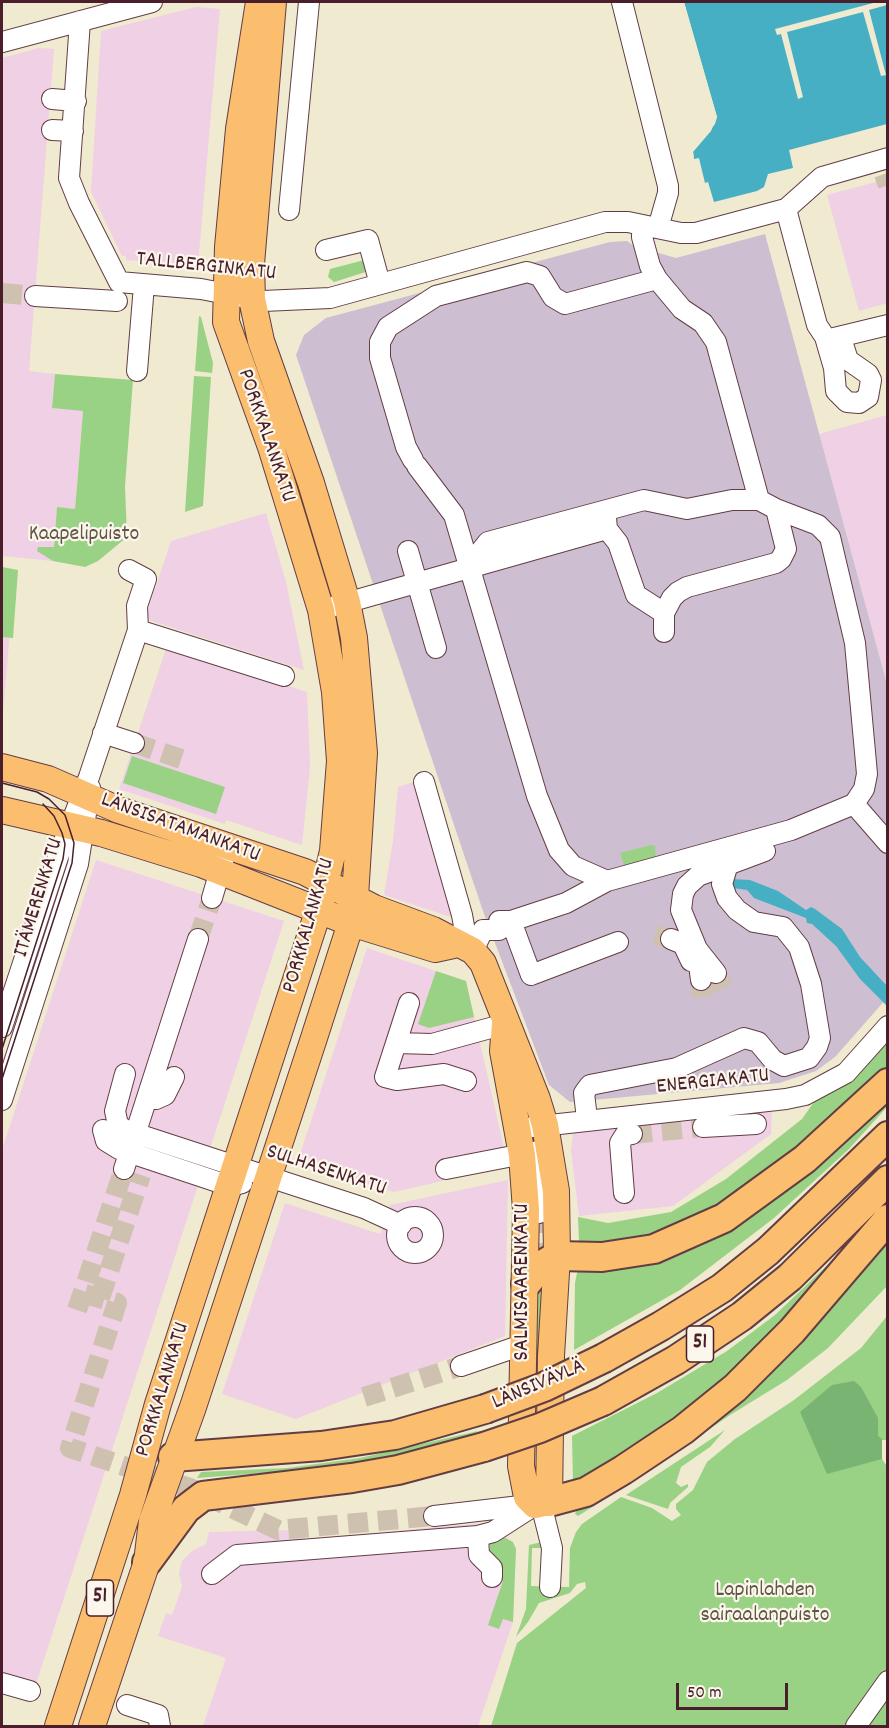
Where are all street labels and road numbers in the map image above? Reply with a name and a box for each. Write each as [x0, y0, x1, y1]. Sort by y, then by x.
street label: TALLBERGINKATU [135, 248, 277, 288]
street label: PORKKALANKATU [230, 366, 300, 506]
street label: LÄNSISATAMANKATU [97, 788, 263, 870]
street label: ITÄMERENKATU [9, 835, 71, 961]
street label: PORKKALANKATU [278, 855, 342, 997]
street label: ENERGIAKATU [655, 1064, 771, 1102]
street label: SULHASENKATU [263, 1140, 389, 1204]
street label: SALMISAARENKATU [511, 1203, 537, 1361]
street label: PORKKALANKATU [131, 1320, 197, 1460]
road number: 51 [686, 1326, 714, 1362]
street label: LÄNSIVÄYLÄ [489, 1355, 589, 1417]
road number: 51 [86, 1580, 114, 1616]

